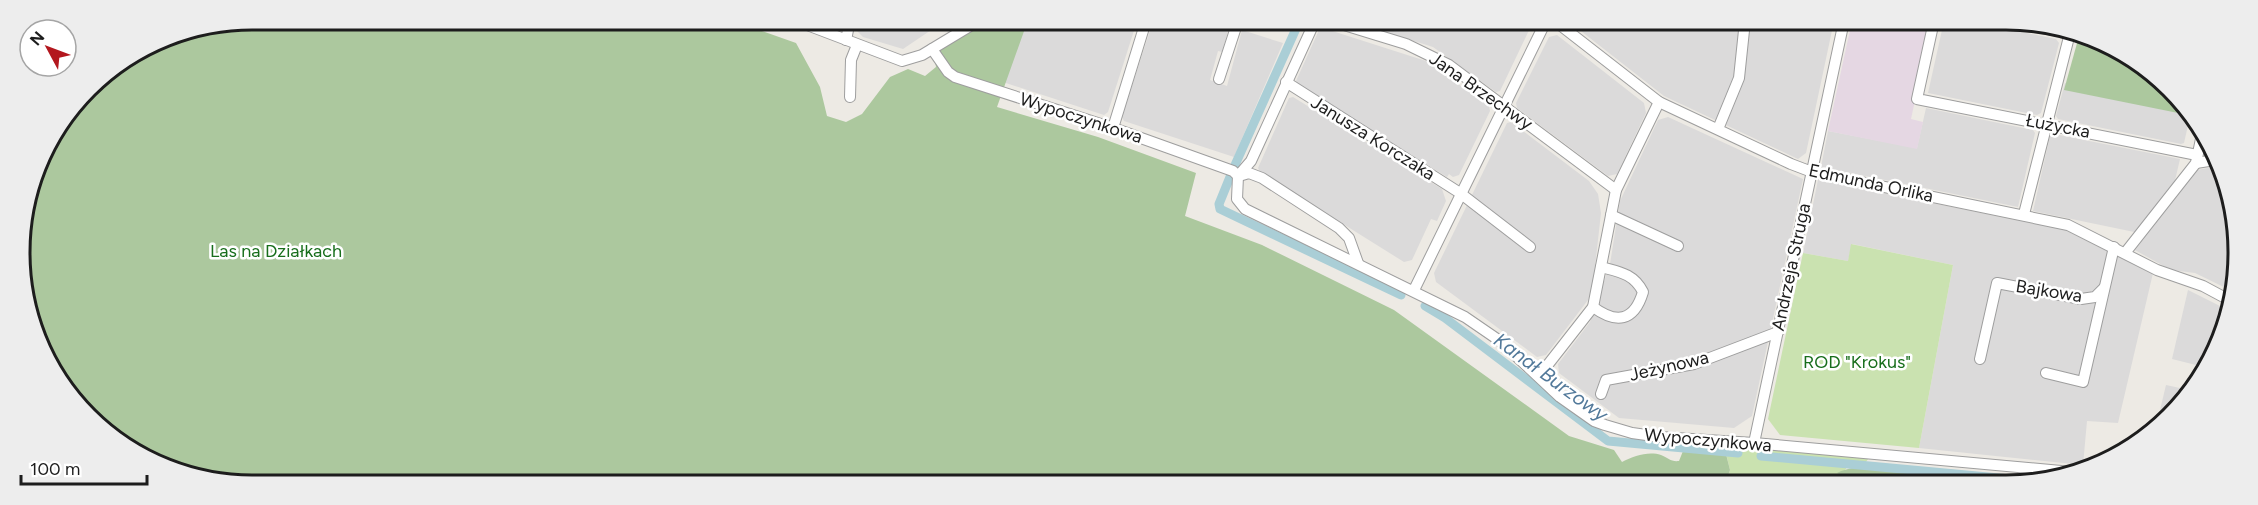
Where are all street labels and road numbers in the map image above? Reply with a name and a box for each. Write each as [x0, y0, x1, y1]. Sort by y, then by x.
street label: Jana Brzechwy [1425, 47, 1537, 135]
street label: Wypoczynkowa [1017, 88, 1145, 148]
street label: Janusza Korczaka [1307, 91, 1439, 185]
street label: Łużycka [2024, 109, 2092, 143]
street label: Edmunda Orlika [1807, 159, 1935, 207]
street label: Andrzeja Struga [1767, 201, 1815, 333]
street label: Bajkowa [2014, 275, 2084, 307]
street label: Jeżynowa [1627, 346, 1711, 386]
street label: Wypoczynkowa [1643, 423, 1773, 457]

